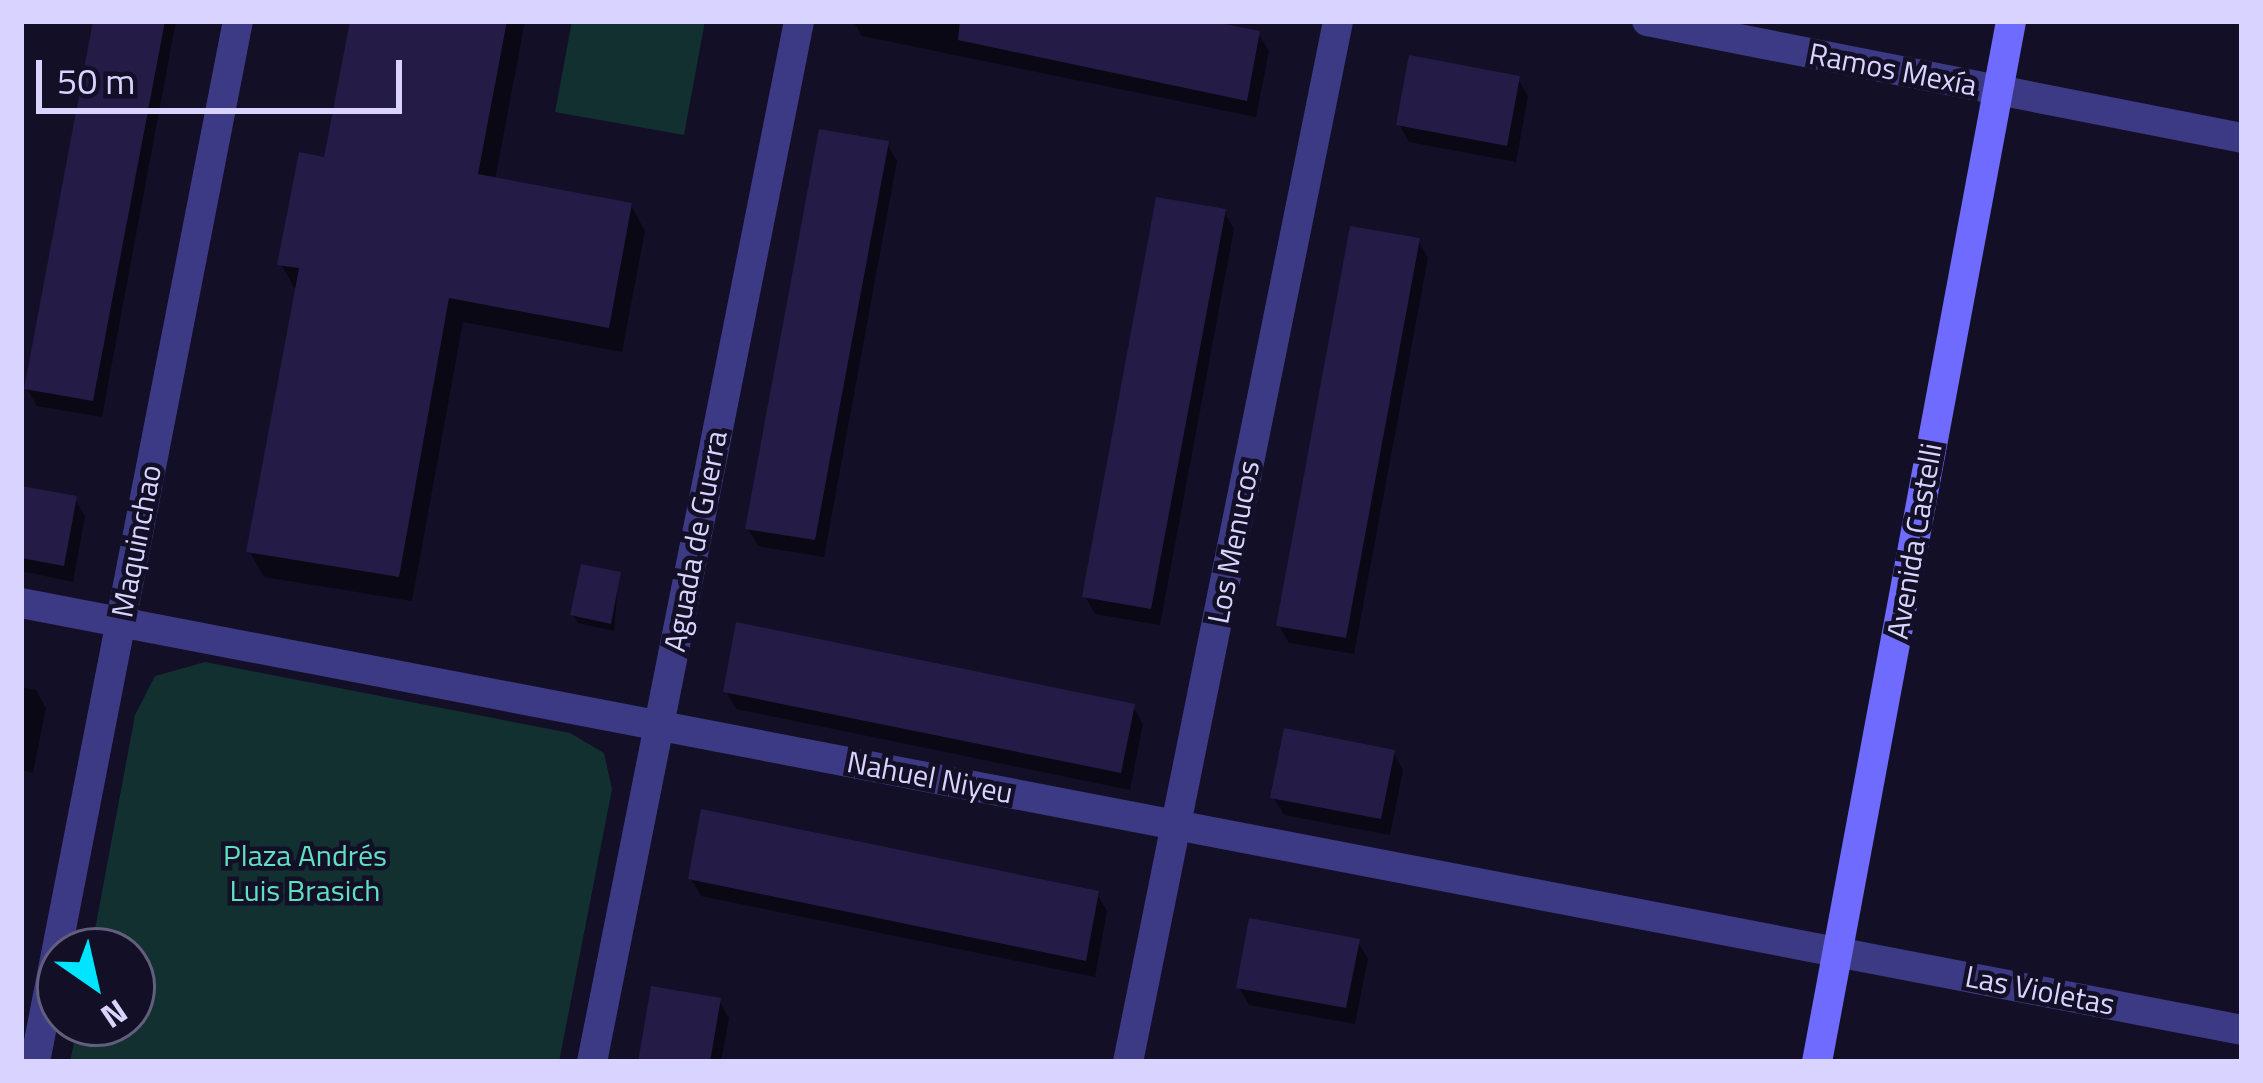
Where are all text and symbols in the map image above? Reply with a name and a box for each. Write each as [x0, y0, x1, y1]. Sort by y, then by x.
street label: Ramos Mexía [1806, 35, 1980, 103]
scale bar [42, 36, 408, 110]
text: 50 m [57, 53, 135, 108]
street label: Aguada de Guerra [656, 427, 734, 655]
street label: Avenida Castelli [1879, 440, 1949, 642]
street label: Los Menucos [1200, 457, 1266, 627]
street label: Maquinchao [104, 462, 168, 620]
street label: Nahuel Niyeu [844, 743, 1016, 811]
park label: Plaza Andrés Luis Brasich [223, 837, 387, 908]
north arrow [36, 927, 156, 1047]
street label: Las Violetas [1962, 958, 2118, 1022]
text: N [91, 987, 138, 1041]

